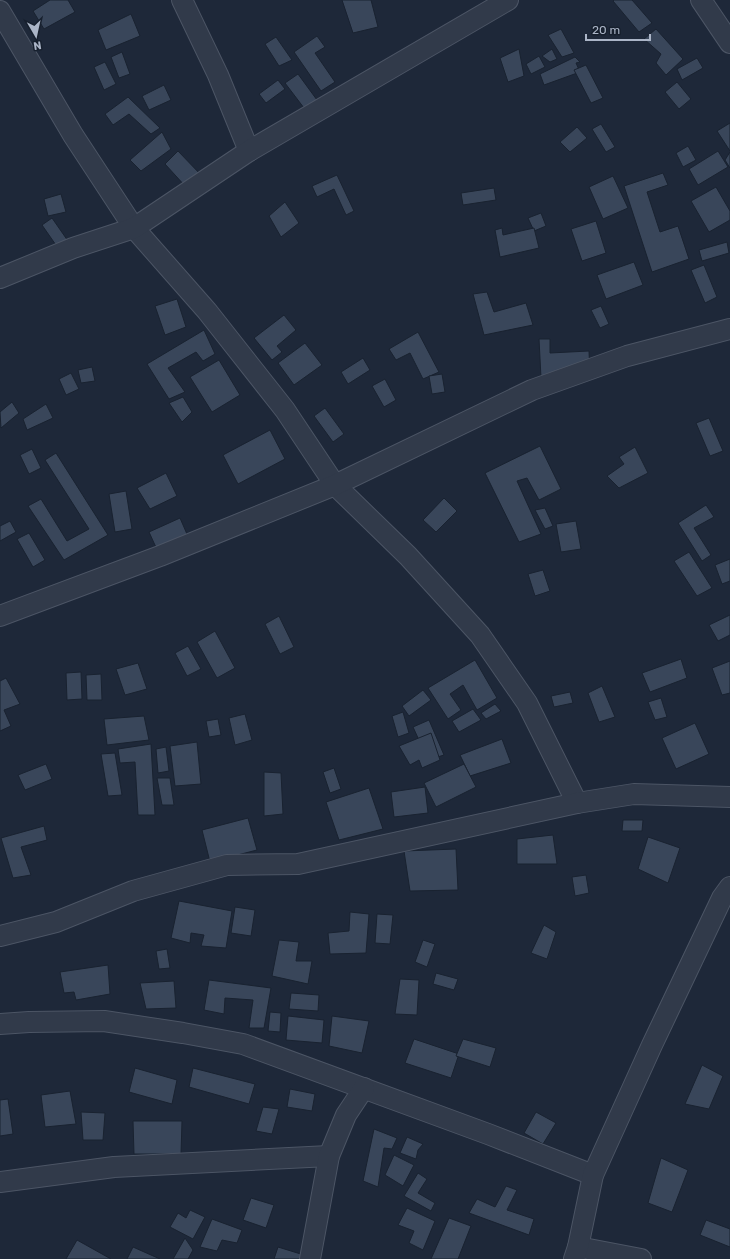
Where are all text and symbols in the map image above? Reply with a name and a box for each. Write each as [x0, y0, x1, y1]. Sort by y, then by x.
north arrow [16, 16, 56, 56]
scale bar [586, 16, 650, 42]
text: 20 m [592, 23, 620, 37]
text: N [32, 38, 42, 52]

